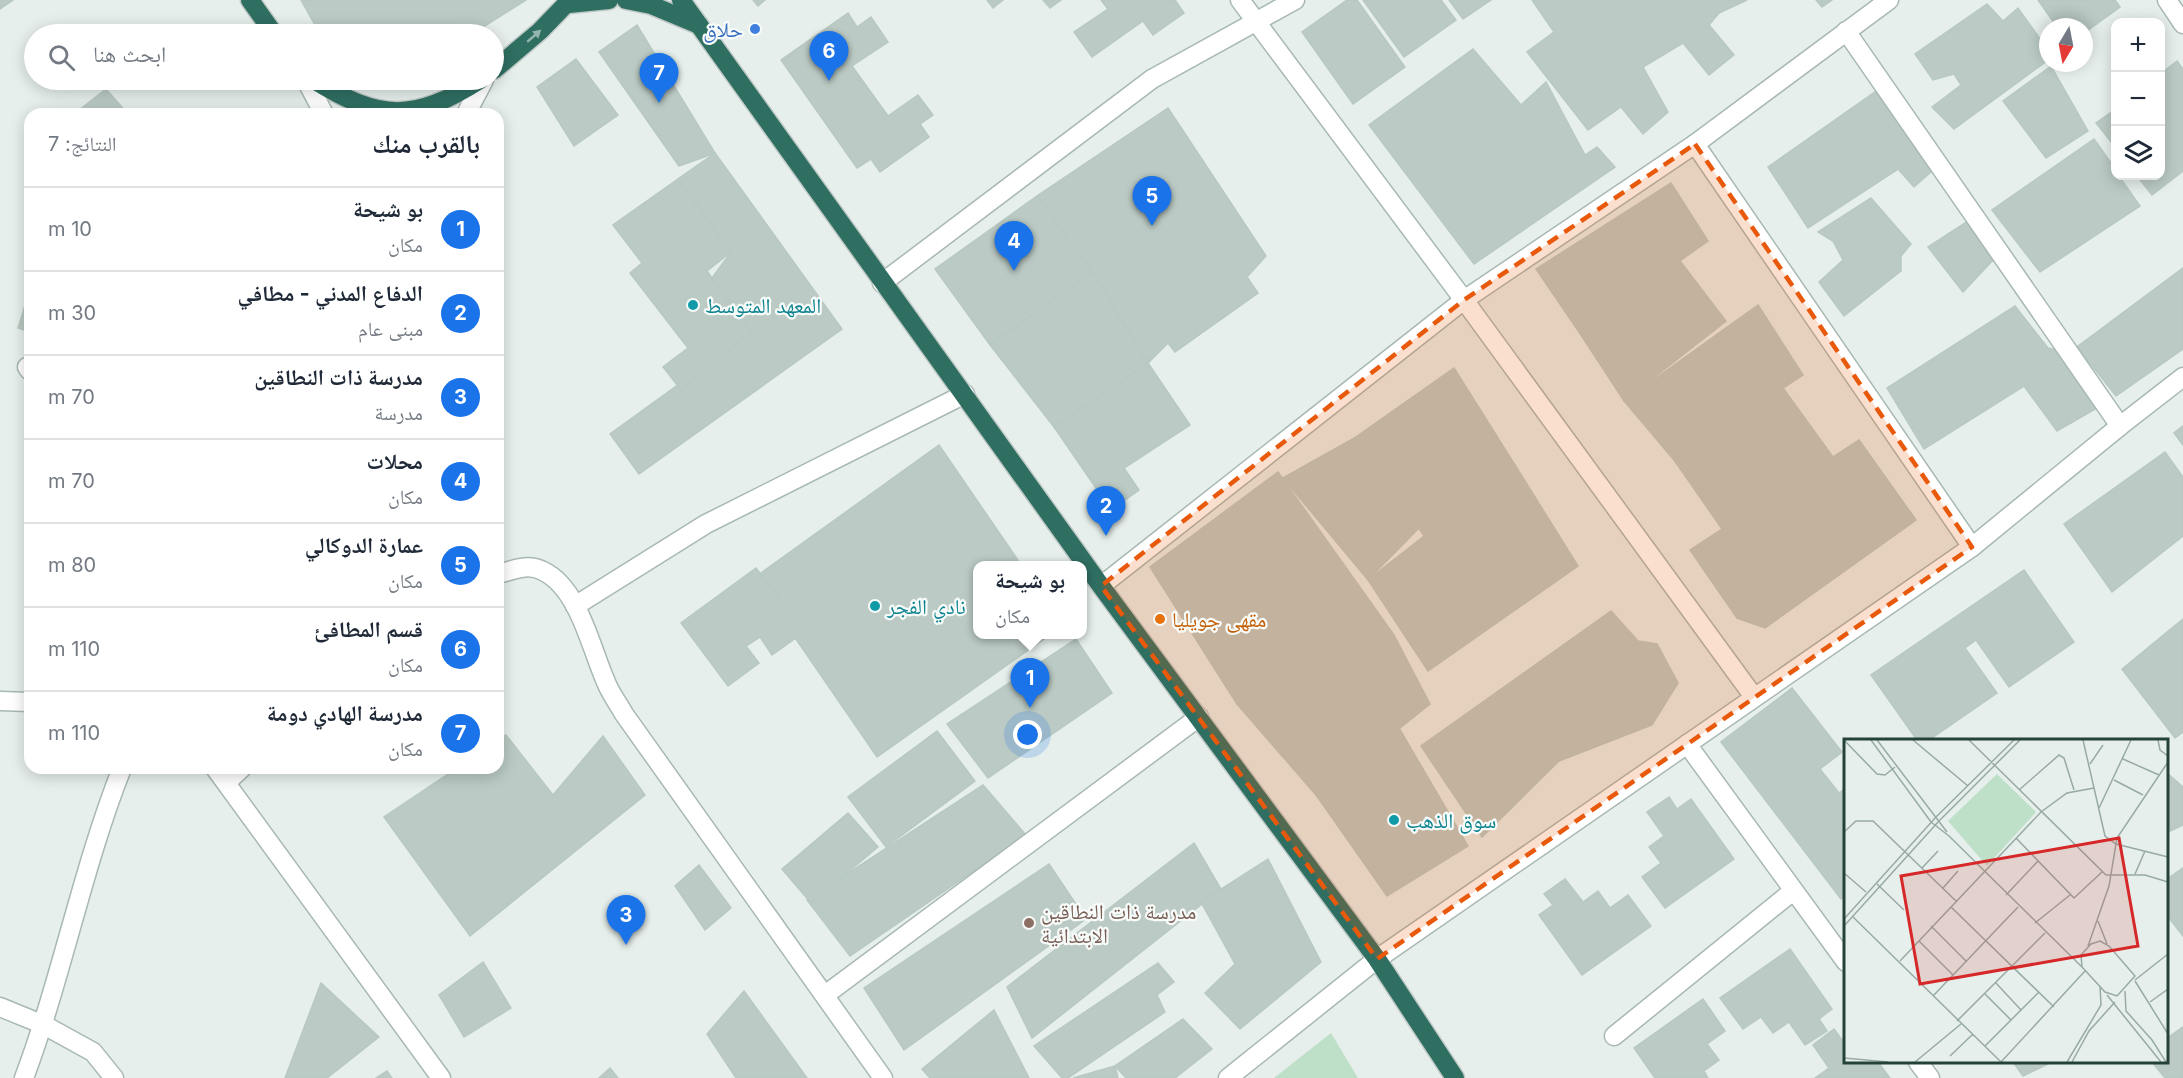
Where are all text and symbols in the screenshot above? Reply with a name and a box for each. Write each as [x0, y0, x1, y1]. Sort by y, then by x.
place label: حلاق [703, 17, 743, 43]
north arrow [2039, 18, 2093, 72]
map controls [2111, 18, 2165, 180]
button: + [2111, 18, 2165, 72]
marker: حلاق [748, 22, 762, 36]
search box [24, 24, 504, 90]
one-way arrow [526, 30, 542, 43]
pin: 6 [810, 32, 848, 81]
icon: search [45, 41, 78, 74]
text: ابحث هنا [93, 41, 166, 67]
pin: 7 [640, 54, 678, 103]
button: − [2111, 72, 2165, 126]
button: layers [2111, 126, 2165, 180]
text: بالقرب منك [372, 128, 480, 159]
text: النتائج: 7 [48, 132, 117, 156]
pin: 5 [1132, 176, 1172, 226]
text: بو شيحة [353, 196, 423, 222]
text: 10 m [48, 217, 92, 241]
text: 1 [456, 217, 465, 241]
pin: 4 [994, 222, 1034, 271]
text: مكان [388, 233, 423, 257]
text: الدفاع المدني - مطافي [238, 280, 423, 306]
place label: المعهد المتوسط [705, 293, 821, 318]
marker: المعهد المتوسط [686, 298, 700, 312]
text: 30 m [48, 301, 96, 325]
text: 2 [454, 301, 467, 325]
text: مبنى عام [358, 317, 423, 341]
text: مدرسة ذات النطاقين [254, 364, 423, 390]
text: 70 m [48, 385, 95, 409]
text: 3 [454, 385, 467, 409]
text: مدرسة [374, 401, 423, 425]
text: محلات [367, 448, 423, 474]
text: 70 m [48, 469, 95, 493]
text: 4 [454, 469, 467, 493]
text: مكان [388, 485, 423, 509]
pin: 2 [1086, 486, 1126, 536]
text: عمارة الدوكالي [305, 532, 423, 558]
text: 80 m [48, 553, 96, 577]
text: 5 [454, 553, 467, 577]
popup [973, 561, 1087, 639]
text: بو شيحة [995, 567, 1065, 593]
text: مكان [388, 569, 423, 593]
place label: نادي الفجر [886, 594, 966, 623]
marker: نادي الفجر [868, 599, 882, 613]
text: مكان [995, 604, 1030, 628]
place label: مقهى جويليا [1172, 607, 1266, 633]
marker: مقهى جويليا [1153, 612, 1167, 626]
text: قسم المطافئ [314, 616, 423, 642]
text: 110 m [48, 637, 100, 661]
text: 6 [454, 637, 467, 661]
text: مكان [388, 653, 423, 677]
pin: 1 [1010, 658, 1050, 708]
text: مدرسة الهادي دومة [267, 700, 423, 726]
your location [1013, 720, 1042, 749]
text: 110 m [48, 721, 100, 745]
text: 7 [455, 721, 466, 745]
text: مكان [388, 737, 423, 761]
inset map [1844, 739, 2168, 1063]
place label: سوق الذهب [1406, 808, 1496, 834]
marker: سوق الذهب [1387, 813, 1401, 827]
pin: 3 [606, 896, 646, 945]
place label: مدرسة ذات النطاقين الابتدائية [1041, 899, 1196, 948]
marker: مدرسة ذات النطاقين الابتدائية [1022, 916, 1036, 930]

